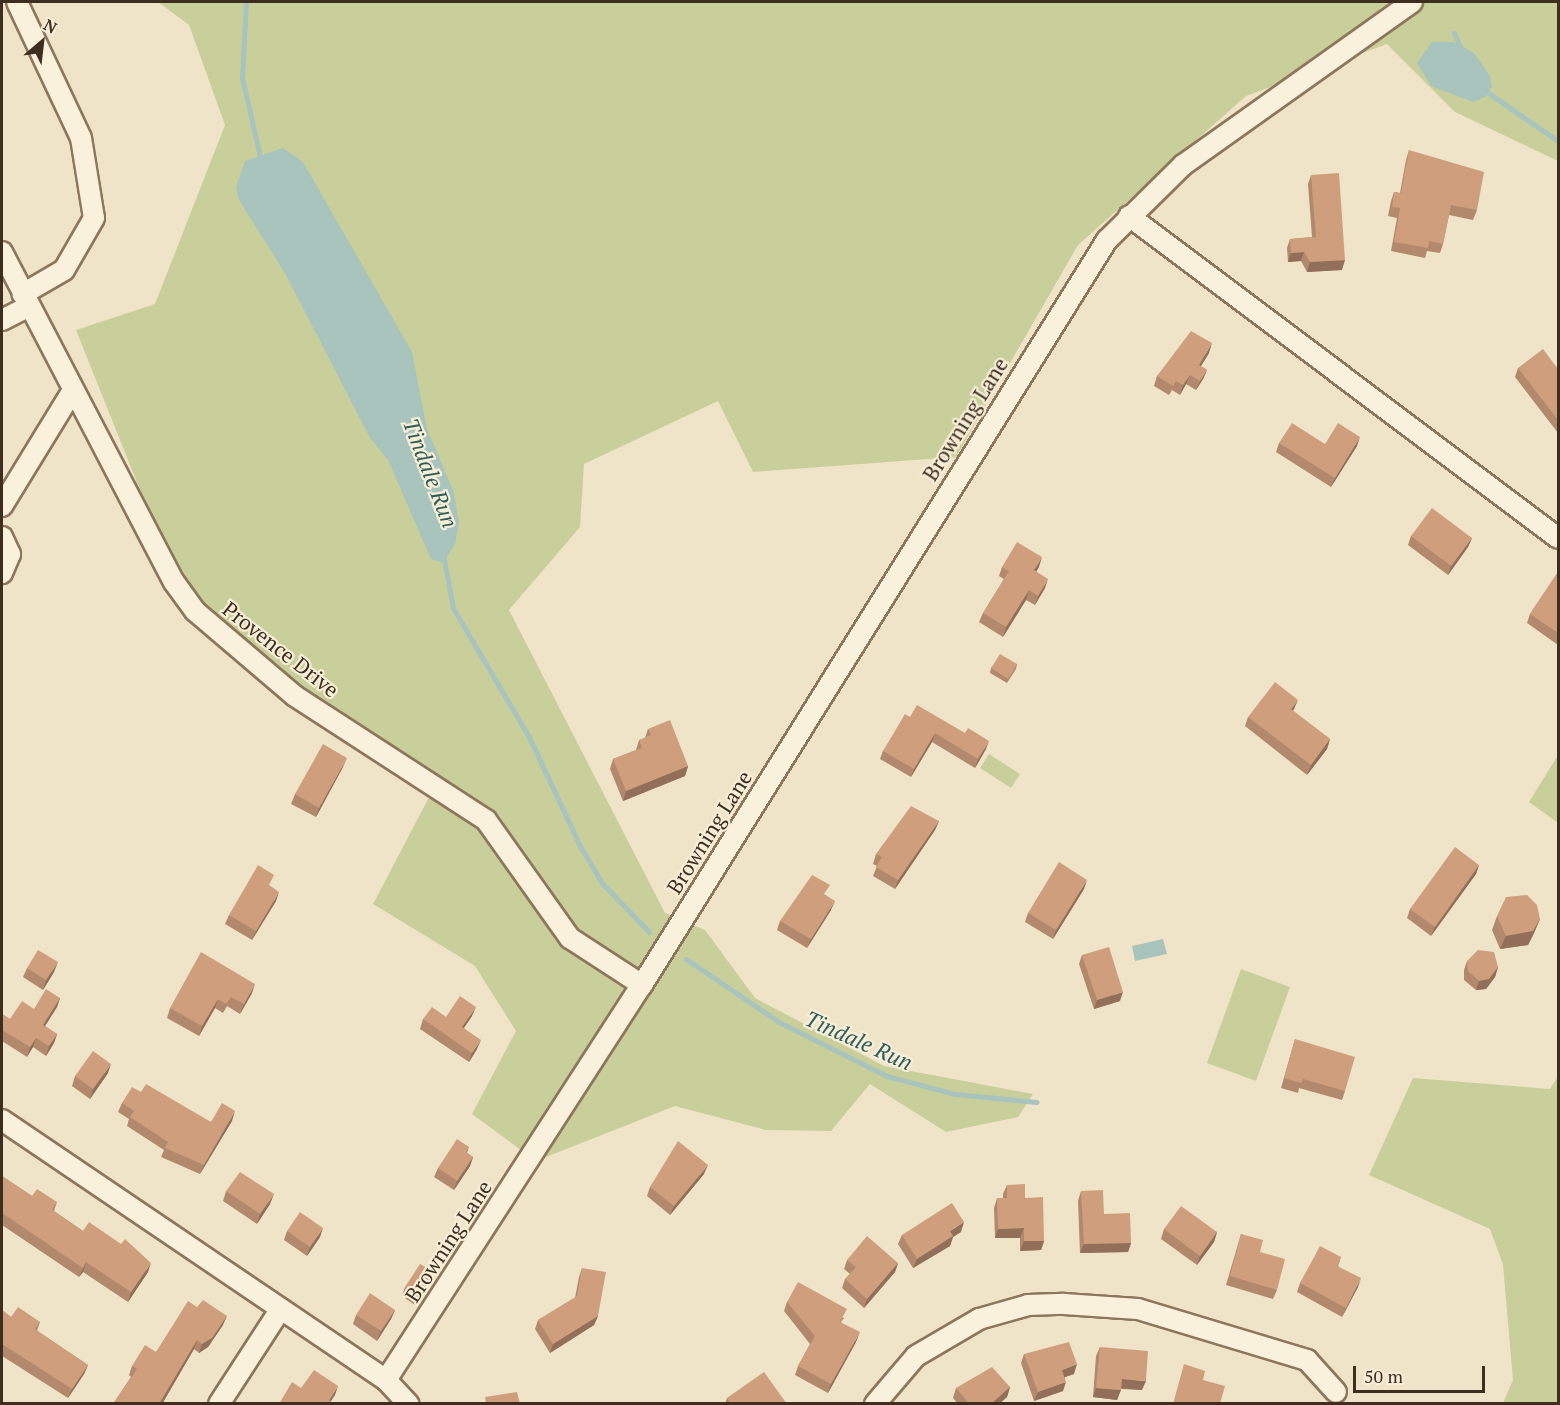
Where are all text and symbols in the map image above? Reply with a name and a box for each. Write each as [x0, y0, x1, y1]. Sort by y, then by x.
north arrow [12, 12, 72, 72]
text: N [40, 14, 61, 39]
street label: Browning Lane [917, 353, 1013, 485]
water label: Tindale Run [398, 415, 464, 531]
street label: Provence Drive [218, 596, 344, 702]
street label: Browning Lane [661, 766, 757, 898]
water label: Tindale Run [801, 1005, 917, 1075]
street label: Browning Lane [399, 1175, 497, 1307]
scale bar [1356, 1354, 1488, 1392]
text: 50 m [1364, 1364, 1403, 1388]

